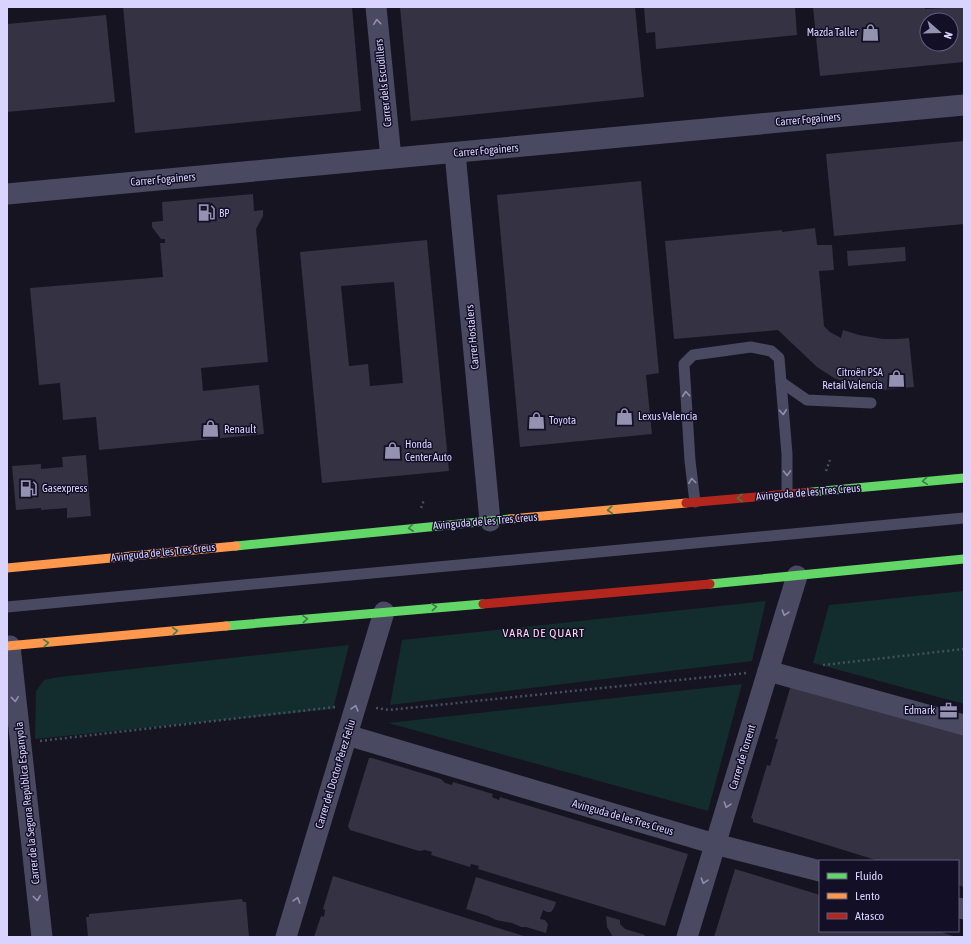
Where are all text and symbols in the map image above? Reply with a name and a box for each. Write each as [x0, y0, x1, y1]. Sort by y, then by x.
north arrow [919, 12, 959, 52]
one-way arrow [373, 19, 382, 25]
shop icon: Mazda Taller [861, 22, 881, 42]
place label: Mazda Taller [807, 26, 859, 38]
text: N [942, 30, 955, 41]
street label: Carrer dels Escudillers [372, 38, 394, 128]
street label: Carrer Fogainers [775, 110, 841, 128]
street label: Carrer Fogainers [453, 141, 519, 159]
street label: Carrer Fogainers [130, 170, 196, 188]
fuel station icon: BP [196, 203, 216, 223]
place label: BP [219, 207, 230, 219]
street label: Carrer Hostalers [463, 304, 481, 370]
place label: Citroën PSA Retail Valencia [822, 366, 884, 391]
shop icon: Citroën PSA Retail Valencia [886, 368, 906, 388]
one-way arrow [682, 391, 691, 397]
shop icon: Lexus Valencia [615, 406, 635, 426]
one-way arrow [779, 409, 788, 415]
shop icon: Toyota [526, 410, 546, 430]
place label: Lexus Valencia [638, 410, 697, 422]
place label: Toyota [549, 414, 576, 426]
shop icon: Renault [201, 419, 221, 439]
place label: Renault [224, 423, 256, 435]
place label: Honda Center Auto [405, 438, 452, 463]
shop icon: Honda Center Auto [382, 440, 402, 460]
one-way arrow [783, 470, 791, 476]
one-way arrow [922, 477, 928, 486]
fuel station icon: Gasexpress [19, 478, 39, 498]
one-way arrow [688, 478, 697, 484]
street label: Avinguda de les Tres Creus [755, 481, 861, 503]
place label: Gasexpress [42, 482, 87, 494]
one-way arrow [737, 493, 743, 502]
one-way arrow [607, 505, 613, 514]
street label: Avinguda de les Tres Creus [432, 510, 538, 532]
one-way arrow [408, 524, 414, 533]
street label: Avinguda de les Tres Creus [110, 541, 216, 563]
one-way arrow [431, 603, 437, 612]
one-way arrow [781, 610, 790, 617]
one-way arrow [302, 615, 308, 624]
one-way arrow [172, 626, 178, 635]
district label: VARA DE QUART [503, 626, 585, 640]
one-way arrow [43, 638, 49, 647]
one-way arrow [10, 696, 19, 702]
office icon: Edmark [938, 700, 958, 720]
place label: Edmark [904, 704, 935, 716]
one-way arrow [350, 705, 359, 712]
street label: Carrer del Doctor Pérez Feliu [313, 718, 357, 830]
street label: Carrer de la Segona República Espanyola [13, 721, 41, 885]
street label: Carrer de Torrent [726, 723, 758, 791]
street label: Avinguda de les Tres Creus [571, 797, 675, 837]
one-way arrow [723, 801, 732, 808]
legend [819, 860, 959, 932]
text: Fluido [855, 869, 883, 883]
one-way arrow [700, 878, 709, 885]
text: Lento [855, 889, 880, 903]
one-way arrow [32, 894, 41, 901]
one-way arrow [292, 896, 301, 903]
text: Atasco [855, 909, 885, 923]

